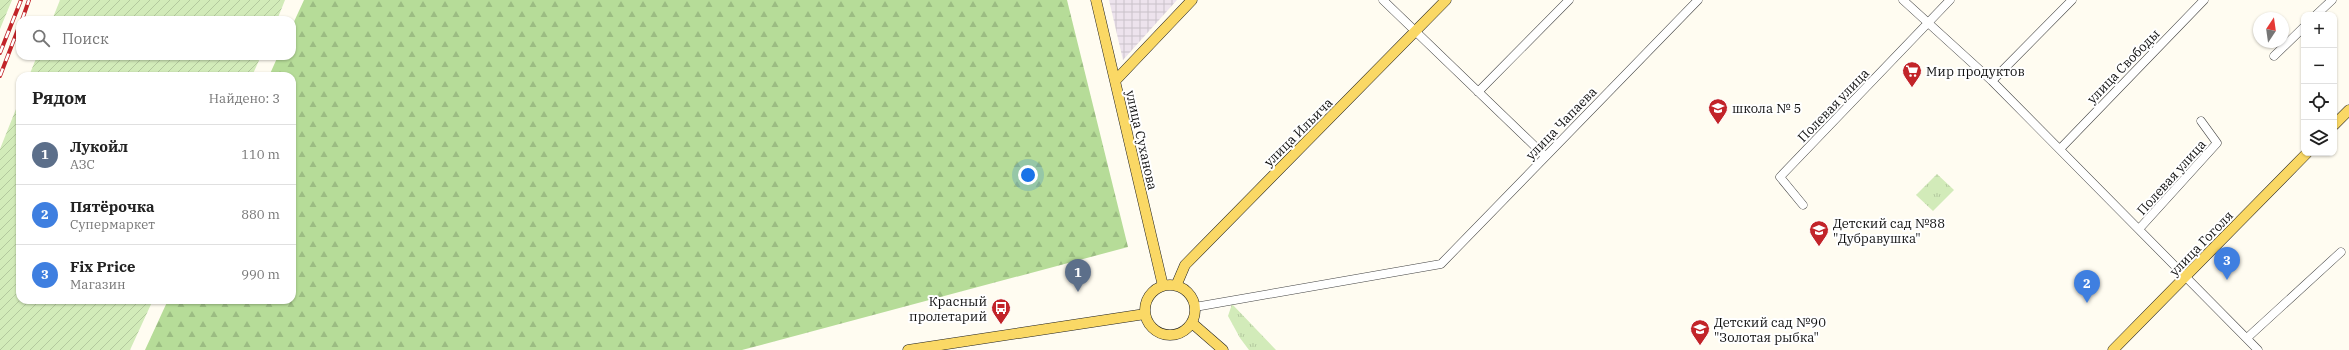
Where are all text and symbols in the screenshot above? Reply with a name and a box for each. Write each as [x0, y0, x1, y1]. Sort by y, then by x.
north arrow [2253, 12, 2289, 48]
map controls [2301, 12, 2337, 156]
button: + [2301, 12, 2337, 48]
search box [16, 16, 296, 60]
street label: улица Свободы [2083, 25, 2163, 107]
icon: search [30, 27, 52, 49]
text: Поиск [62, 29, 109, 48]
button: − [2301, 48, 2337, 84]
supermarket icon: Мир продуктов [1901, 60, 1923, 88]
place label: Мир продуктов [1926, 63, 2025, 80]
street label: Полевая улица [1794, 65, 1873, 146]
street label: улица Чапаева [1522, 83, 1600, 163]
button: locate [2301, 84, 2337, 120]
text: Рядом [32, 87, 87, 109]
street label: улица Суханова [1122, 89, 1161, 192]
text: Найдено: 3 [209, 90, 280, 107]
street label: улица Ильича [1260, 94, 1336, 170]
school or university icon: школа № 5 [1707, 97, 1729, 125]
place label: школа № 5 [1732, 100, 1801, 117]
button: layers [2301, 120, 2337, 156]
street label: Полевая улица [2133, 136, 2210, 219]
text: Лукойл [70, 137, 128, 156]
text: 1 [41, 146, 49, 163]
text: 110 m [241, 146, 280, 163]
text: АЗС [70, 156, 95, 173]
your location [1018, 165, 1038, 185]
text: Пятёрочка [70, 197, 155, 216]
text: 2 [41, 206, 49, 223]
text: 880 m [241, 206, 280, 223]
street label: улица Гоголя [2166, 207, 2237, 280]
place label: Детский сад №88 "Дубравушка" [1833, 215, 1945, 247]
text: Супермаркет [70, 216, 155, 233]
school or university icon: Детский сад №88 "Дубравушка" [1808, 219, 1830, 247]
pin: 3 [2214, 247, 2240, 280]
text: Fix Price [70, 257, 135, 276]
pin: 1 [1065, 259, 1091, 292]
text: 3 [41, 266, 49, 283]
text: 990 m [241, 266, 280, 283]
pin: 2 [2074, 270, 2100, 303]
text: Магазин [70, 276, 126, 293]
place label: Красный пролетарий [909, 293, 987, 325]
bus stop icon: Красный пролетарий [990, 297, 1012, 325]
place label: Детский сад №90 "Золотая рыбка" [1714, 314, 1826, 346]
school or university icon: Детский сад №90 "Золотая рыбка" [1689, 318, 1711, 346]

